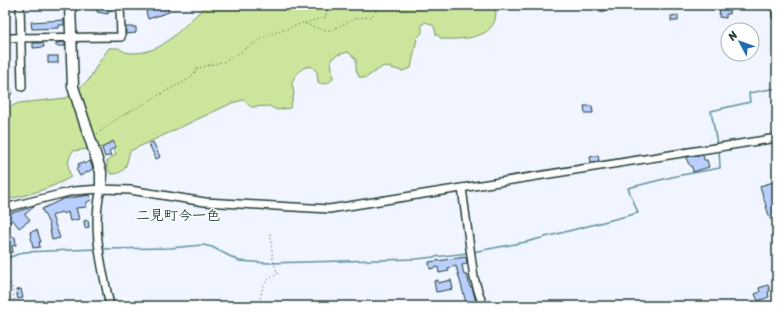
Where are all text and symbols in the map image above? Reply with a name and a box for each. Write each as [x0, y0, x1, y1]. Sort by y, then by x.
north arrow [720, 22, 760, 62]
text: N [723, 26, 743, 46]
district label: 二見町今一色 [136, 203, 220, 228]

